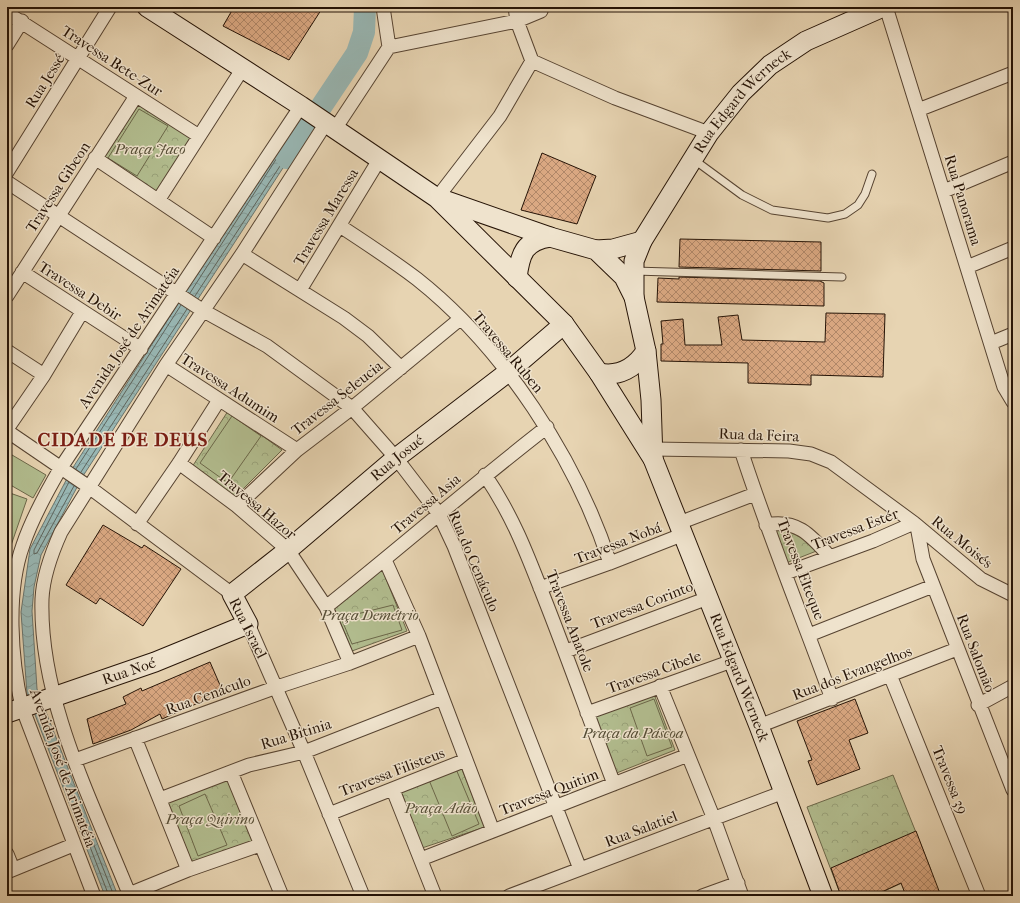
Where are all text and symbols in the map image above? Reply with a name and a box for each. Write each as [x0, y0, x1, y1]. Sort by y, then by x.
street label: Travessa Bete-Zur [58, 22, 166, 101]
street label: Rua Edgard Werneck [690, 44, 795, 157]
street label: Rua Jessé [21, 50, 69, 111]
street label: Travessa Gibeon [22, 138, 94, 236]
park label: Praça Jaco [114, 140, 186, 158]
street label: Rua Panorama [941, 152, 986, 249]
street label: Travessa Maressa [290, 164, 363, 269]
street label: Travessa Debir [35, 257, 125, 325]
street label: Avenida José de Arimatéia [74, 262, 184, 412]
street label: Travessa Ruben [469, 308, 548, 397]
street label: Travessa Adumim [177, 349, 283, 427]
street label: Travessa Seleucia [288, 356, 387, 439]
street label: Rua da Feira [718, 425, 801, 445]
district label: CIDADE DE DEUS [38, 429, 208, 451]
street label: Rua Josué [367, 431, 428, 485]
street label: Travessa Hazor [214, 467, 301, 544]
street label: Travessa Asia [388, 469, 465, 538]
street label: Travessa Estér [809, 504, 902, 554]
street label: Rua do Cenáculo [445, 508, 504, 615]
street label: Rua Moisés [928, 512, 996, 572]
street label: Travessa Elteque [773, 516, 829, 623]
street label: Travessa Nobá [572, 518, 665, 568]
street label: Travessa Anatole [542, 568, 598, 675]
street label: Travessa Corinto [588, 577, 696, 633]
street label: Rua Israel [225, 595, 271, 661]
park label: Praça Demétrio [320, 606, 419, 624]
street label: Rua Edgard Werneck [706, 610, 773, 745]
street label: Rua Salomão [953, 611, 999, 695]
street label: Rua dos Evangelhos [790, 642, 915, 704]
street label: Travessa Cibele [604, 646, 704, 697]
street label: Rua Noé [100, 653, 159, 689]
street label: Rua Cenáculo [163, 671, 253, 719]
street label: Avenida José de Arimatéia [26, 685, 100, 851]
street label: Rua Bitinia [258, 714, 335, 753]
park label: Praça da Páscoa [581, 724, 684, 742]
street label: Travessa Filisteus [337, 743, 448, 800]
street label: Travessa 39 [928, 743, 972, 817]
street label: Travessa Quitim [497, 765, 602, 819]
park label: Praça Adão [404, 799, 478, 817]
street label: Rua Salatiel [602, 807, 680, 851]
park label: Praça Quirino [164, 810, 255, 828]

